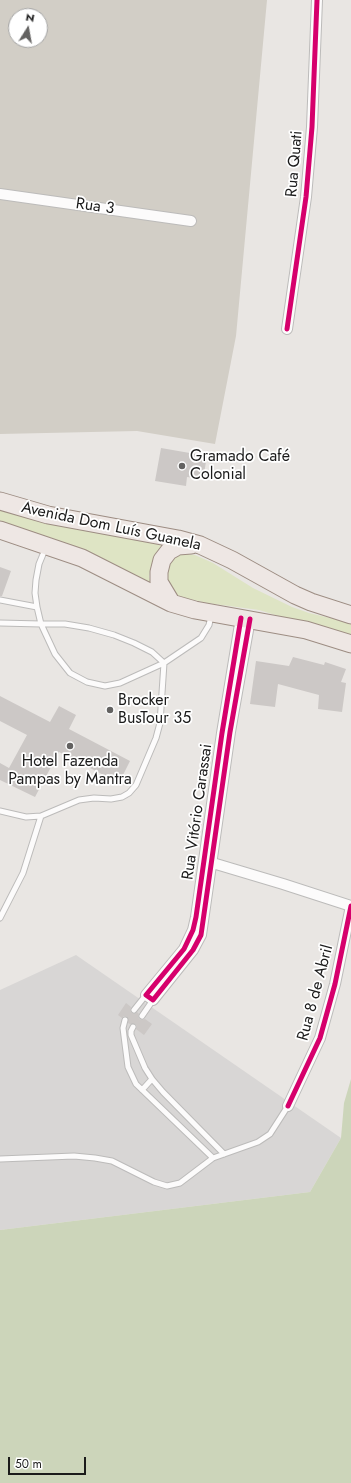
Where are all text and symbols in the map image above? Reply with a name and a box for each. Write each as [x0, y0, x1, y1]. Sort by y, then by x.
north arrow [8, 8, 48, 48]
text: N [24, 9, 36, 26]
street label: Rua Quati [283, 130, 307, 198]
street label: Rua 3 [75, 195, 115, 219]
place label: Gramado Café Colonial [190, 447, 290, 485]
marker: Gramado Café Colonial [177, 461, 187, 471]
street label: Avenida Dom Luís Guanela [19, 499, 203, 555]
place label: Brocker BusTour 35 [118, 691, 191, 729]
marker: Brocker BusTour 35 [105, 705, 115, 715]
marker: Hotel Fazenda Pampas by Mantra [65, 741, 75, 751]
street label: Rua Vitório Carassai [179, 743, 217, 881]
place label: Hotel Fazenda Pampas by Mantra [8, 752, 132, 790]
street label: Rua 8 de Abril [294, 943, 338, 1043]
scale bar [10, 1449, 88, 1475]
text: 50 m [15, 1455, 42, 1473]

